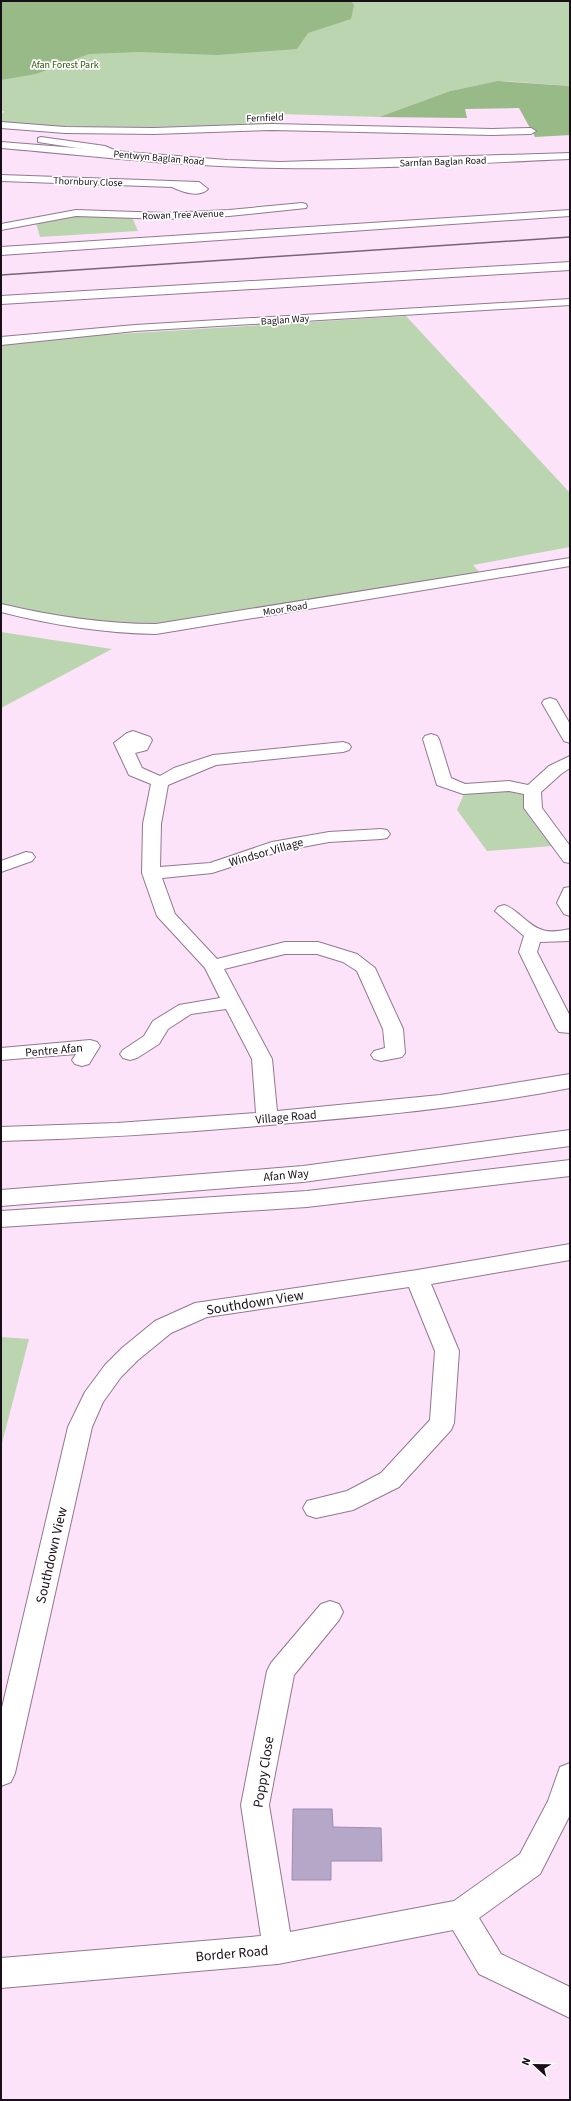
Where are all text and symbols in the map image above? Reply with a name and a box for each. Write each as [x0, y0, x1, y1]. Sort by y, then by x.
park label: Afan Forest Park [31, 58, 99, 72]
street label: Fernfield [246, 110, 284, 126]
street label: Pentwyn Baglan Road [113, 147, 205, 169]
street label: Sarnfan Baglan Road [399, 153, 487, 171]
street label: Thornbury Close [53, 174, 123, 190]
street label: Rowan Tree Avenue [142, 207, 224, 223]
street label: Baglan Way [260, 311, 310, 329]
street label: Moor Road [262, 599, 308, 619]
street label: Windsor Village [227, 834, 305, 871]
street label: Pentre Afan [25, 1040, 84, 1061]
street label: Village Road [255, 1106, 317, 1129]
street label: Afan Way [263, 1165, 310, 1186]
street label: Southdown View [205, 1285, 305, 1321]
street label: Southdown View [31, 1505, 73, 1606]
street label: Poppy Close [248, 1735, 279, 1809]
street label: Border Road [195, 1941, 269, 1967]
north arrow [515, 2045, 555, 2085]
text: N [518, 2055, 535, 2068]

